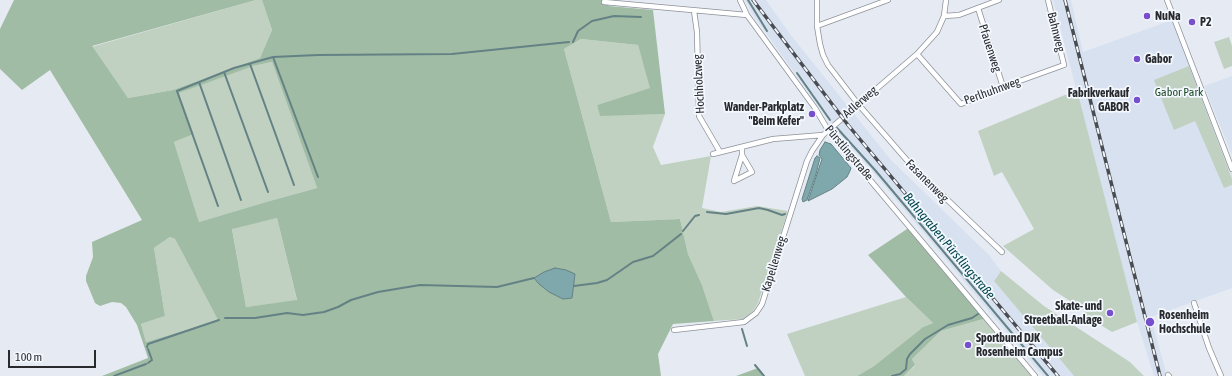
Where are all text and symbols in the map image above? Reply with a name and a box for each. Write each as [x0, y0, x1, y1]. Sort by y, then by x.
place label: NuNa [1155, 9, 1181, 23]
street label: Bahnweg [1044, 11, 1068, 53]
marker: NuNa [1142, 11, 1152, 21]
place label: P2 [1200, 15, 1212, 29]
marker: P2 [1187, 17, 1197, 27]
street label: Pfauenweg [976, 22, 1004, 74]
place label: Gabor [1145, 52, 1172, 66]
street label: Hochholzweg [690, 54, 708, 114]
marker: Gabor [1132, 54, 1142, 64]
street label: Perlhuhnweg [962, 74, 1022, 108]
street label: Adlerweg [840, 83, 880, 121]
park label: Gabor Park [1155, 85, 1203, 99]
place label: Fabrikverkauf GABOR [1068, 86, 1129, 114]
marker: Fabrikverkauf GABOR [1132, 95, 1142, 105]
place label: Wander-Parkplatz "Beim Kefer" [724, 100, 804, 128]
marker: Wander-Parkplatz "Beim Kefer" [807, 109, 817, 119]
street label: Pürstlingstraße [822, 123, 876, 183]
street label: Fasanenweg [903, 157, 951, 205]
water label: Bahngraben Pürstlingstraße [900, 190, 998, 302]
street label: Kapellenweg [759, 234, 789, 294]
place label: Skate- und Streetball-Anlage [1024, 299, 1102, 327]
marker: Skate- und Streetball-Anlage [1105, 308, 1115, 318]
place label: Rosenheim Hochschule [1159, 308, 1211, 336]
marker: Rosenheim Hochschule [1144, 316, 1156, 328]
place label: Sportbund DJK Rosenheim Campus [976, 331, 1063, 359]
marker: Sportbund DJK Rosenheim Campus [963, 340, 973, 350]
scale bar [10, 342, 98, 368]
text: 100 m [15, 350, 42, 364]

